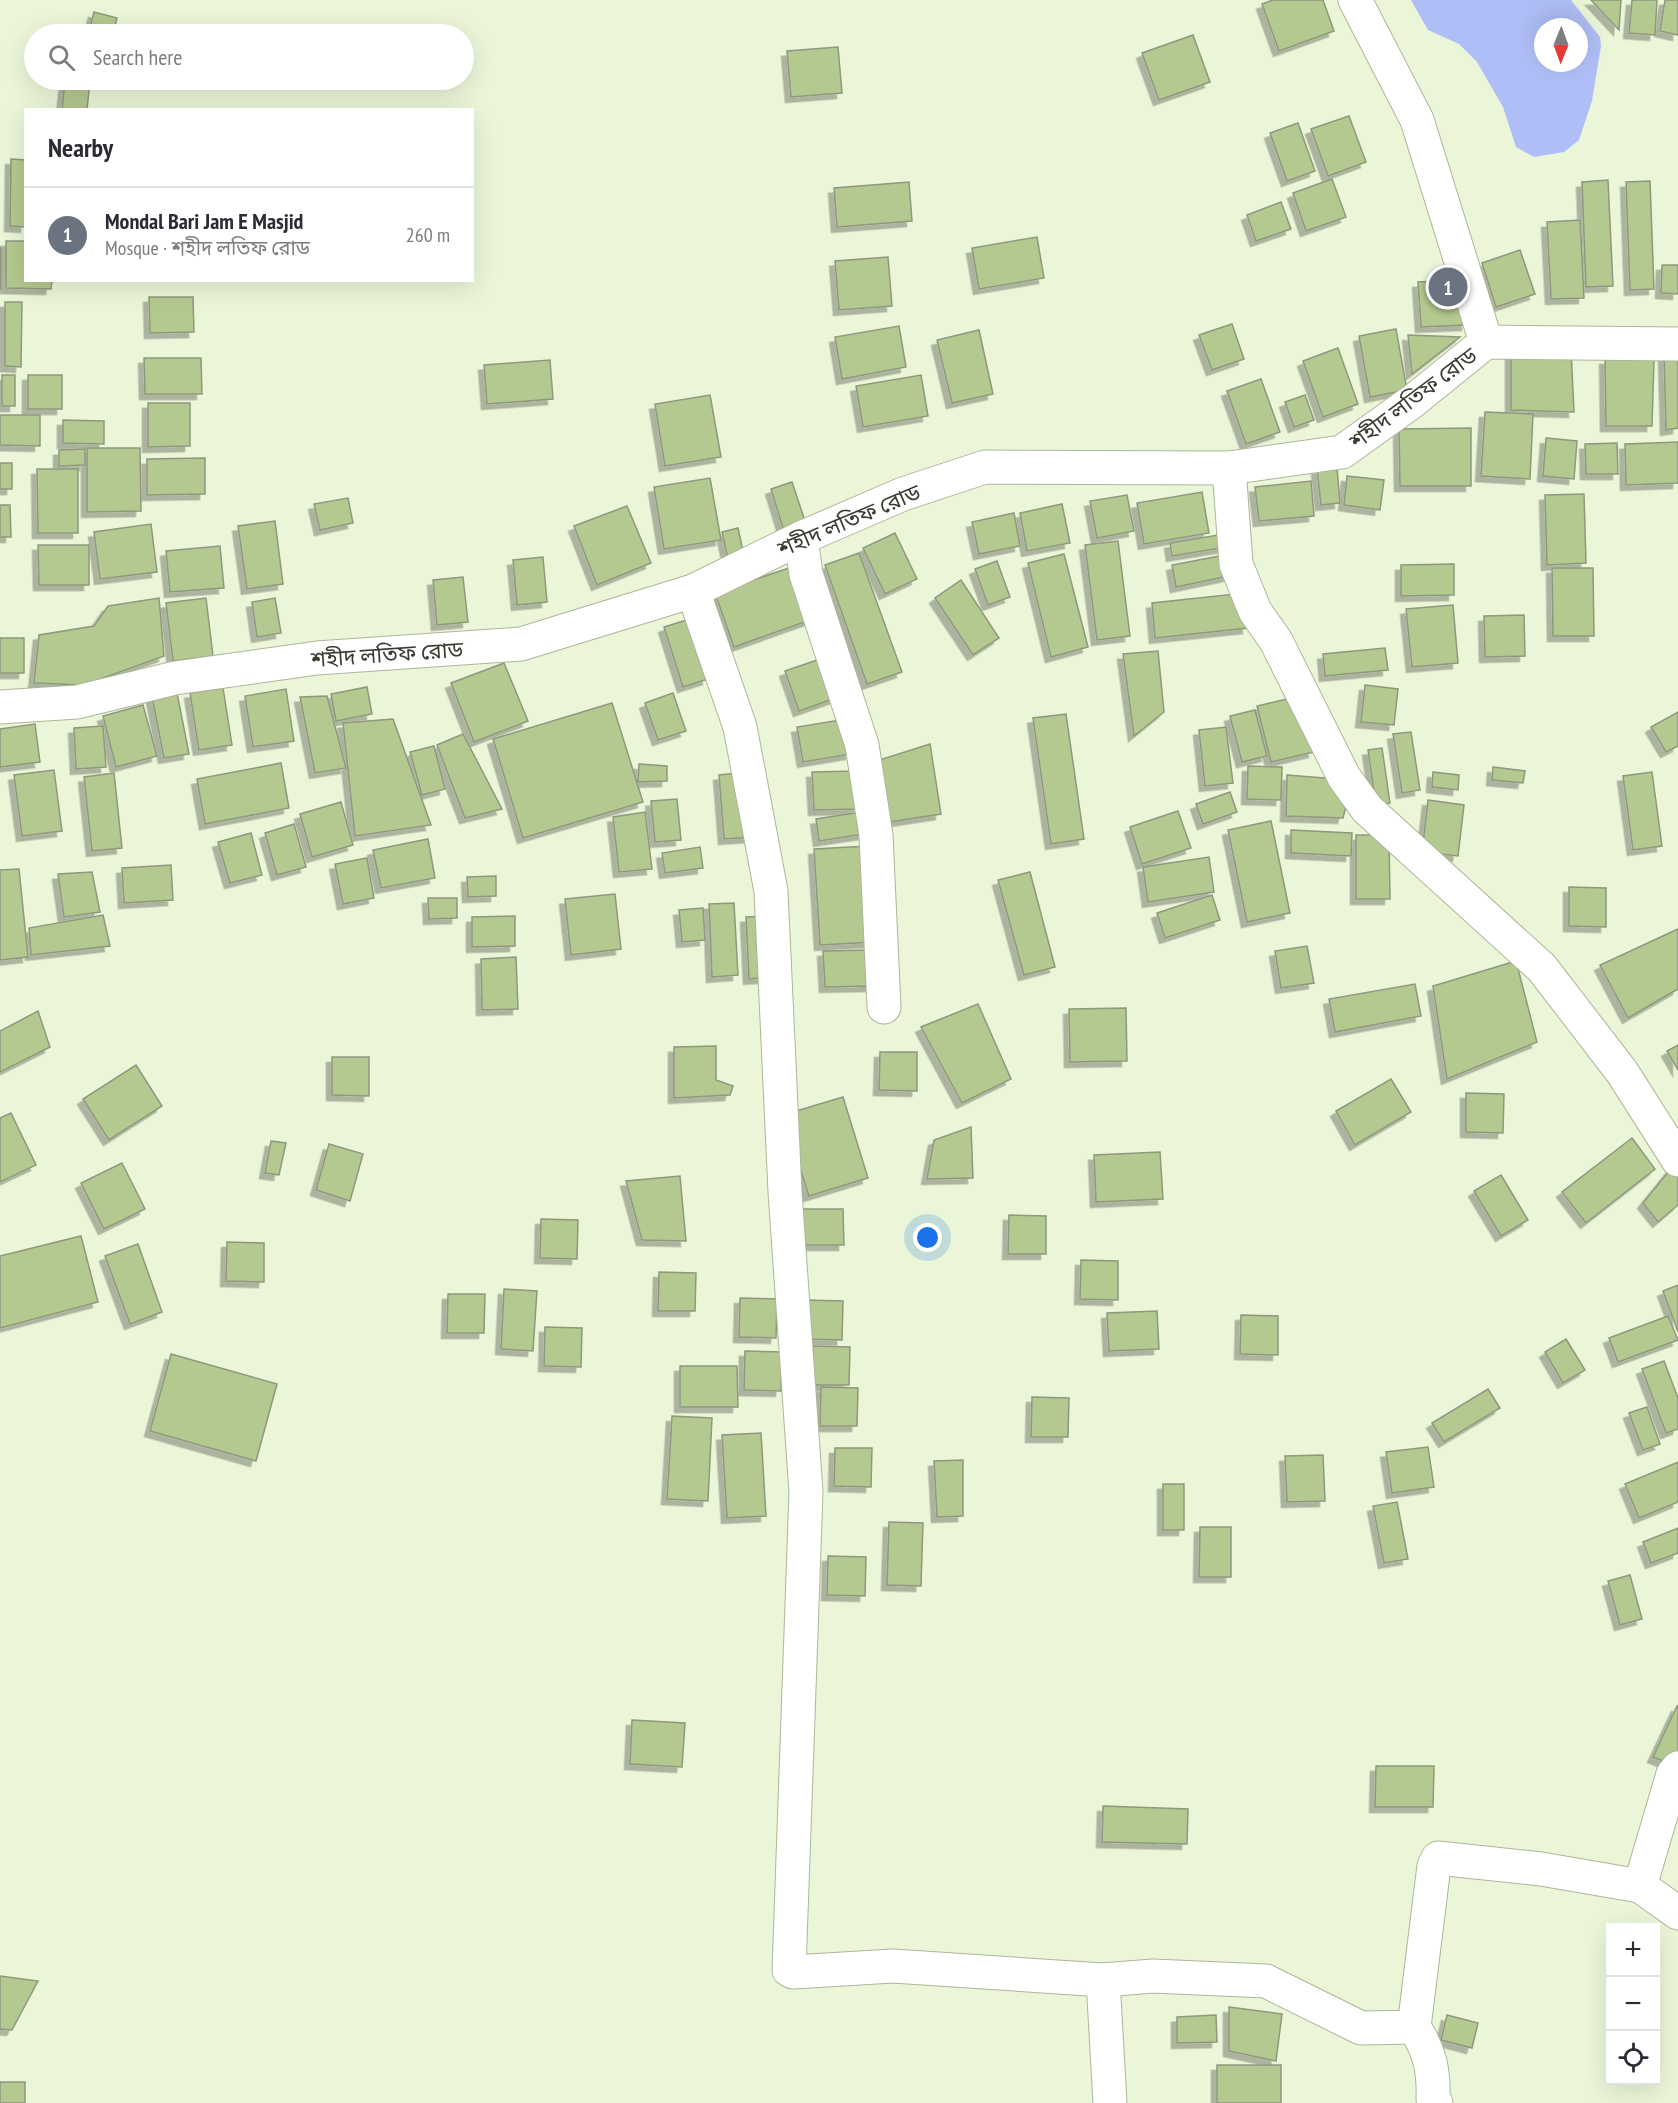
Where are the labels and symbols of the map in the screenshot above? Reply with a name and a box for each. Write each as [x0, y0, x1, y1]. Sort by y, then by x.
north arrow [1534, 18, 1588, 72]
pin: 1 [1428, 264, 1468, 310]
street label: শহীদ লতিফ রোড [1343, 341, 1483, 456]
street label: শহীদ লতিফ রোড [772, 477, 925, 563]
street label: শহীদ লতিফ রোড [309, 635, 464, 673]
your location [913, 1223, 942, 1252]

